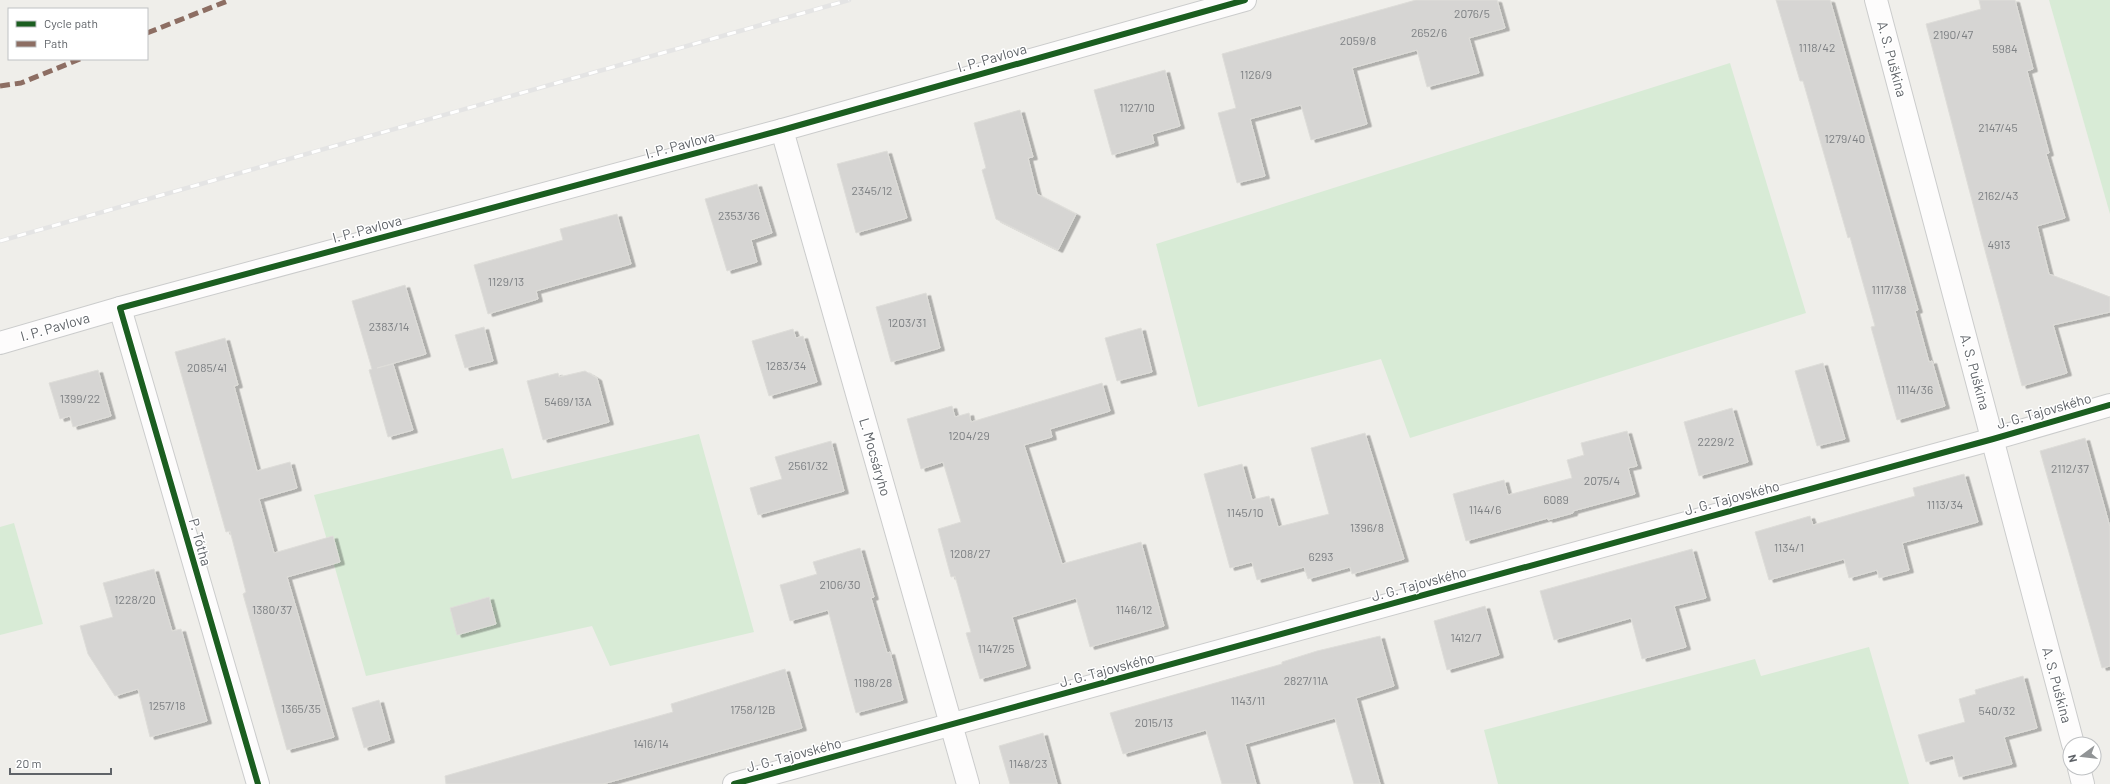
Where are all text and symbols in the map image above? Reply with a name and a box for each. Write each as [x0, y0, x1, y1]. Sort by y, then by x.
house number: 2076/5 [1454, 6, 1490, 20]
legend [8, 8, 148, 60]
text: Cycle path [44, 16, 98, 30]
street label: A. S. Puškina [1874, 19, 1911, 99]
house number: 2652/6 [1411, 25, 1447, 39]
house number: 2190/47 [1933, 27, 1973, 41]
house number: 2059/8 [1340, 33, 1376, 47]
text: Path [44, 36, 68, 50]
street label: I. P. Pavlova [955, 40, 1028, 75]
house number: 1118/42 [1799, 40, 1835, 54]
house number: 5984 [1992, 41, 2018, 55]
house number: 1126/9 [1240, 67, 1272, 81]
house number: 1127/10 [1119, 100, 1155, 114]
house number: 2147/45 [1978, 120, 2018, 134]
street label: I. P. Pavlova [643, 127, 716, 162]
house number: 1279/40 [1825, 131, 1865, 145]
house number: 2345/12 [852, 183, 892, 197]
house number: 2162/43 [1978, 188, 2018, 202]
house number: 2353/36 [718, 208, 760, 222]
street label: I. P. Pavlova [330, 211, 403, 246]
house number: 4913 [1987, 237, 2011, 251]
house number: 1129/13 [488, 274, 524, 288]
house number: 1117/38 [1872, 282, 1906, 296]
street label: I. P. Pavlova [18, 309, 91, 344]
house number: 1203/31 [888, 315, 926, 329]
house number: 2383/14 [369, 319, 409, 333]
street label: A. S. Puškina [1957, 332, 1994, 412]
house number: 1283/34 [766, 358, 806, 372]
house number: 2085/41 [187, 360, 227, 374]
house number: 1114/36 [1897, 382, 1933, 396]
street label: J. G. Tajovského [1995, 389, 2093, 432]
house number: 1399/22 [60, 391, 100, 405]
house number: 5469/13A [544, 394, 592, 408]
street label: L. Mocsáryho [856, 416, 895, 498]
house number: 1204/29 [948, 428, 990, 442]
house number: 2229/2 [1698, 434, 1734, 448]
house number: 2561/32 [788, 458, 828, 472]
house number: 2112/37 [2051, 461, 2089, 475]
house number: 2075/4 [1584, 473, 1620, 487]
street label: J. G. Tajovského [1682, 477, 1781, 518]
house number: 6089 [1543, 492, 1569, 506]
house number: 1113/34 [1927, 497, 1963, 511]
house number: 1144/6 [1469, 502, 1501, 516]
house number: 1145/10 [1227, 505, 1264, 519]
street label: P. Tótha [186, 516, 215, 568]
house number: 1396/8 [1350, 520, 1384, 534]
house number: 1134/1 [1774, 540, 1804, 554]
house number: 1208/27 [950, 546, 991, 560]
house number: 6293 [1308, 549, 1334, 563]
street label: J. G. Tajovského [1369, 563, 1468, 604]
house number: 2106/30 [819, 577, 861, 591]
house number: 1228/20 [114, 592, 156, 606]
house number: 1380/37 [252, 602, 292, 616]
house number: 1146/12 [1116, 602, 1152, 616]
house number: 1412/7 [1451, 630, 1482, 644]
house number: 1147/25 [977, 641, 1015, 655]
street label: A. S. Puškina [2039, 645, 2076, 725]
street label: J. G. Tajovského [1057, 649, 1156, 690]
house number: 2827/11A [1284, 673, 1328, 687]
house number: 1198/28 [854, 675, 892, 689]
house number: 1143/11 [1231, 693, 1265, 707]
house number: 1257/18 [148, 698, 186, 712]
house number: 1365/35 [281, 701, 321, 715]
house number: 1758/12B [730, 702, 776, 716]
house number: 540/32 [1979, 703, 2015, 717]
house number: 2015/13 [1135, 715, 1173, 729]
street label: J. G. Tajovského [744, 734, 843, 775]
house number: 1416/14 [633, 736, 669, 750]
north arrow [2062, 736, 2102, 776]
scale bar [10, 750, 111, 776]
text: N [2065, 753, 2079, 764]
text: 20 m [16, 756, 42, 770]
house number: 1148/23 [1009, 756, 1047, 770]

